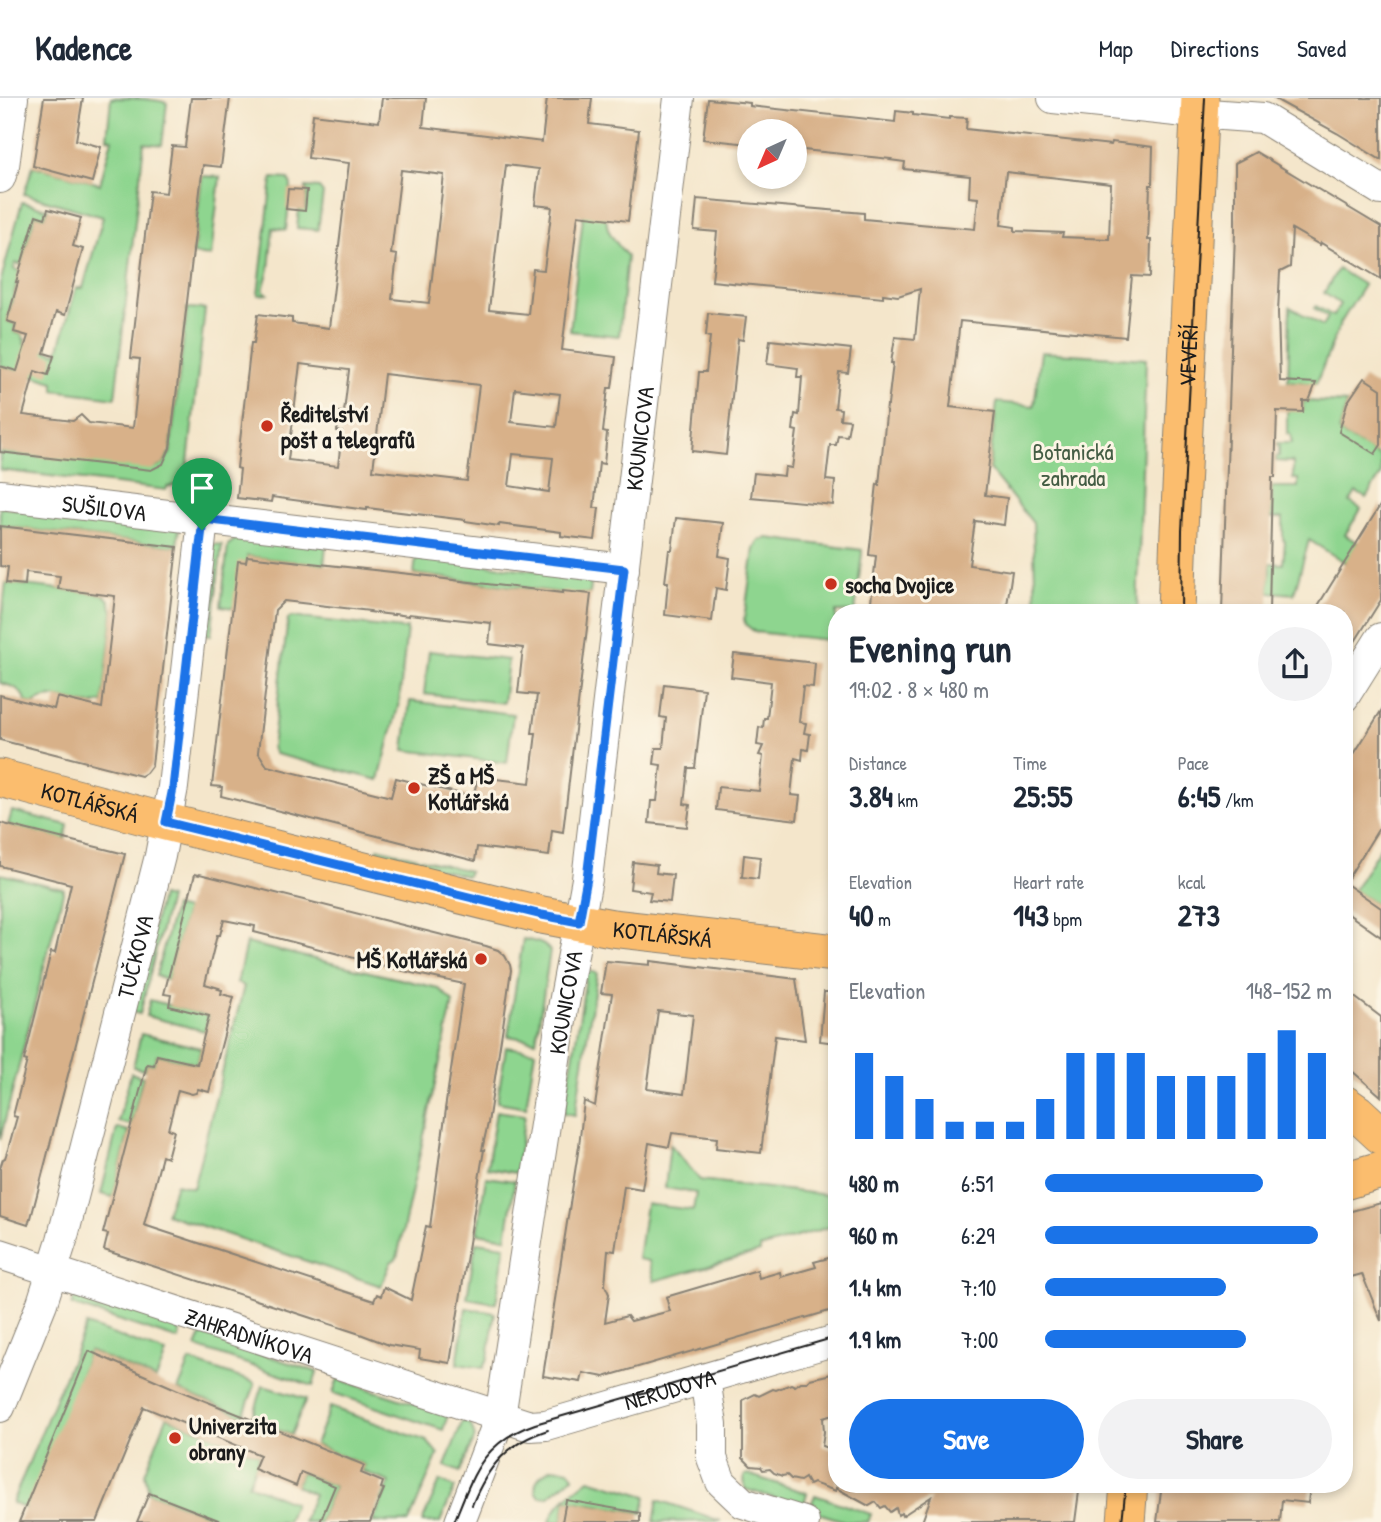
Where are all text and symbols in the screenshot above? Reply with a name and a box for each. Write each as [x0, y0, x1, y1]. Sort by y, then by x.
text: Kadence [35, 26, 132, 70]
text: Map [1099, 32, 1133, 64]
text: Directions [1171, 32, 1259, 64]
text: Saved [1297, 32, 1346, 64]
north arrow [737, 119, 807, 189]
map controls [737, 119, 807, 189]
street label: VEVEŘÍ [1171, 324, 1204, 387]
street label: KOUNICOVA [617, 385, 660, 492]
place label: Ředitelství pošt a telegrafů [281, 398, 415, 456]
marker: Ředitelství pošt a telegrafů [259, 418, 275, 434]
park label: Botanická zahrada [1033, 436, 1113, 493]
pin [172, 458, 232, 530]
icon: arrive [183, 469, 221, 507]
street label: SUŠILOVA [60, 487, 148, 528]
place label: socha Dvojice [845, 569, 955, 600]
marker: socha Dvojice [823, 576, 839, 592]
text: Evening run [849, 622, 1012, 674]
button: share [1258, 627, 1332, 701]
text: 19:02 · 8 × 480 m [849, 674, 989, 705]
text: Distance [849, 750, 907, 776]
text: Time [1013, 750, 1047, 776]
text: Pace [1178, 750, 1209, 776]
place label: ZŠ a MŠ Kotlářská [428, 760, 509, 817]
street label: KOTLÁŘSKÁ [38, 774, 142, 830]
text: 3.84 [849, 776, 893, 816]
text: 25:55 [1013, 776, 1072, 816]
text: 6:45 [1178, 776, 1221, 816]
marker: ZŠ a MŠ Kotlářská [406, 780, 422, 796]
text: km [893, 787, 918, 813]
text: /km [1221, 787, 1254, 813]
text: Elevation [849, 869, 912, 895]
text: Heart rate [1013, 869, 1084, 895]
text: kcal [1178, 869, 1205, 895]
text: 40 [849, 895, 874, 935]
text: 143 [1013, 895, 1049, 935]
text: 273 [1178, 895, 1220, 935]
text: m [874, 906, 891, 932]
text: bpm [1049, 906, 1082, 932]
street label: TUČKOVA [109, 911, 160, 1001]
street label: KOTLÁŘSKÁ [611, 913, 714, 955]
place label: MŠ Kotlářská [357, 944, 467, 975]
street label: KOUNICOVA [541, 948, 589, 1056]
marker: MŠ Kotlářská [473, 951, 489, 967]
text: Elevation [849, 975, 925, 1006]
text: 148–152 m [1246, 975, 1332, 1006]
text: 480 m [849, 1168, 899, 1199]
text: 6:51 [961, 1168, 994, 1199]
text: 960 m [849, 1220, 898, 1251]
text: 6:29 [961, 1220, 995, 1251]
text: 1.4 km [849, 1272, 901, 1303]
text: 7:10 [961, 1272, 996, 1303]
street label: ZAHRADNÍKOVA [181, 1300, 317, 1370]
text: 1.9 km [849, 1324, 901, 1355]
text: 7:00 [961, 1324, 998, 1355]
street label: NERUDOVA [620, 1361, 719, 1417]
button: Save [849, 1399, 1084, 1479]
button: Share [1098, 1399, 1332, 1479]
place label: Univerzita obrany [189, 1410, 276, 1468]
marker: Univerzita obrany [167, 1430, 183, 1446]

